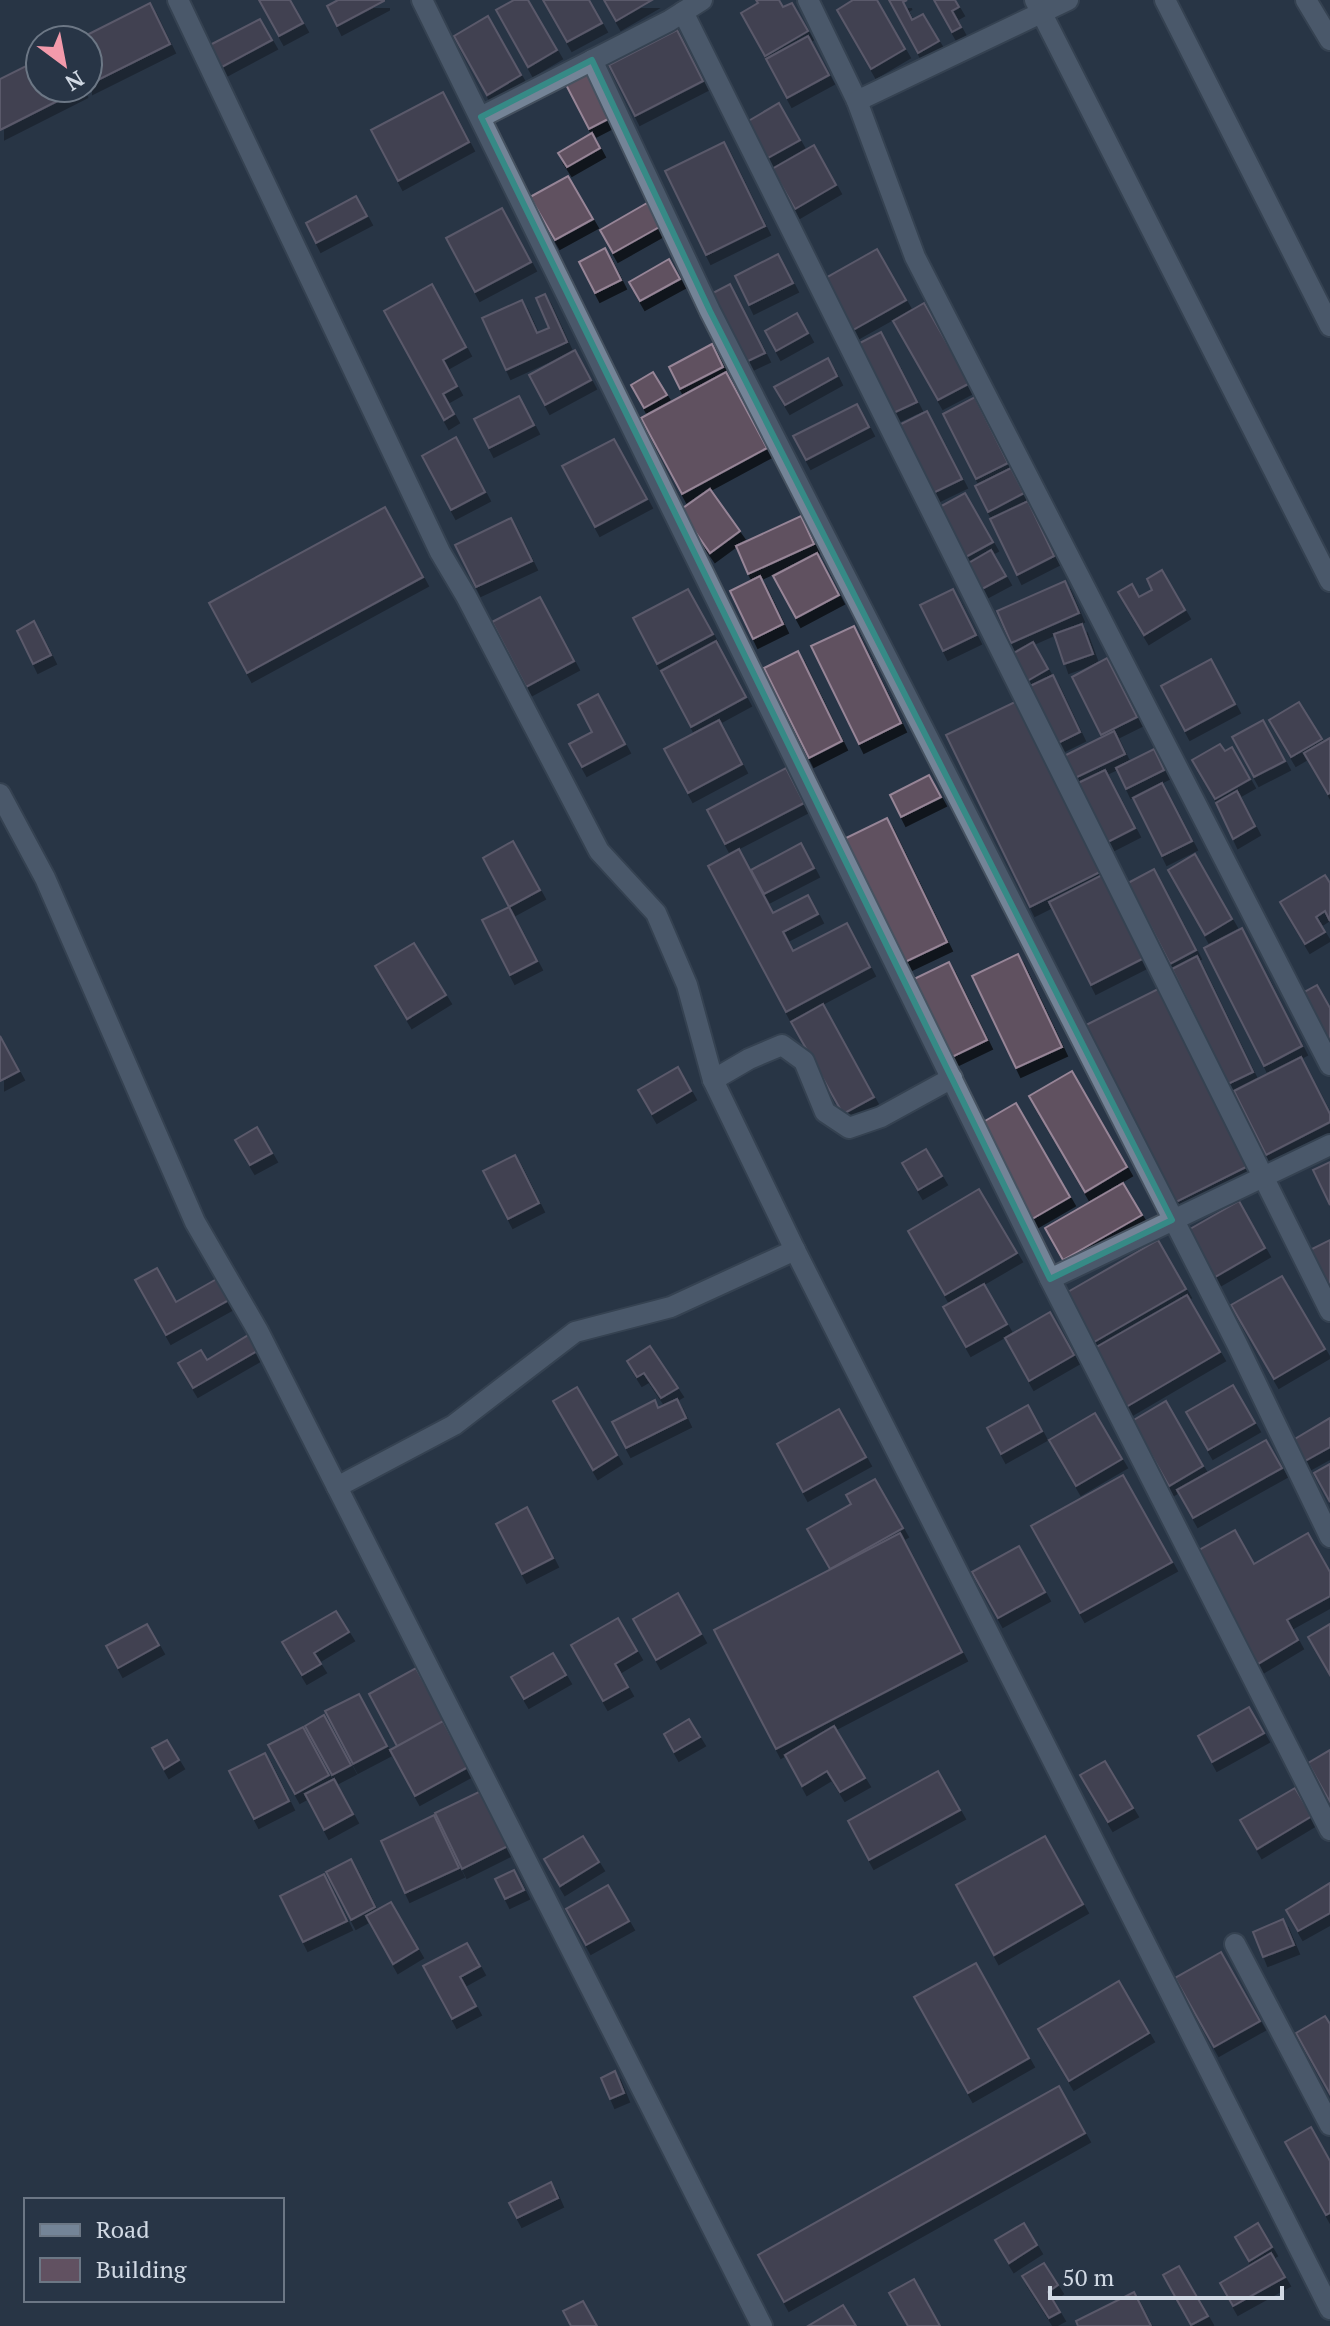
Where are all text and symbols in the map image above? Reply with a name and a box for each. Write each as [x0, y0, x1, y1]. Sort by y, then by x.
north arrow [24, 24, 104, 104]
text: N [60, 65, 90, 98]
legend [24, 2198, 284, 2302]
text: Road [96, 2213, 150, 2245]
scale bar [1050, 2250, 1282, 2300]
text: Building [96, 2253, 187, 2285]
text: 50 m [1062, 2261, 1114, 2293]

